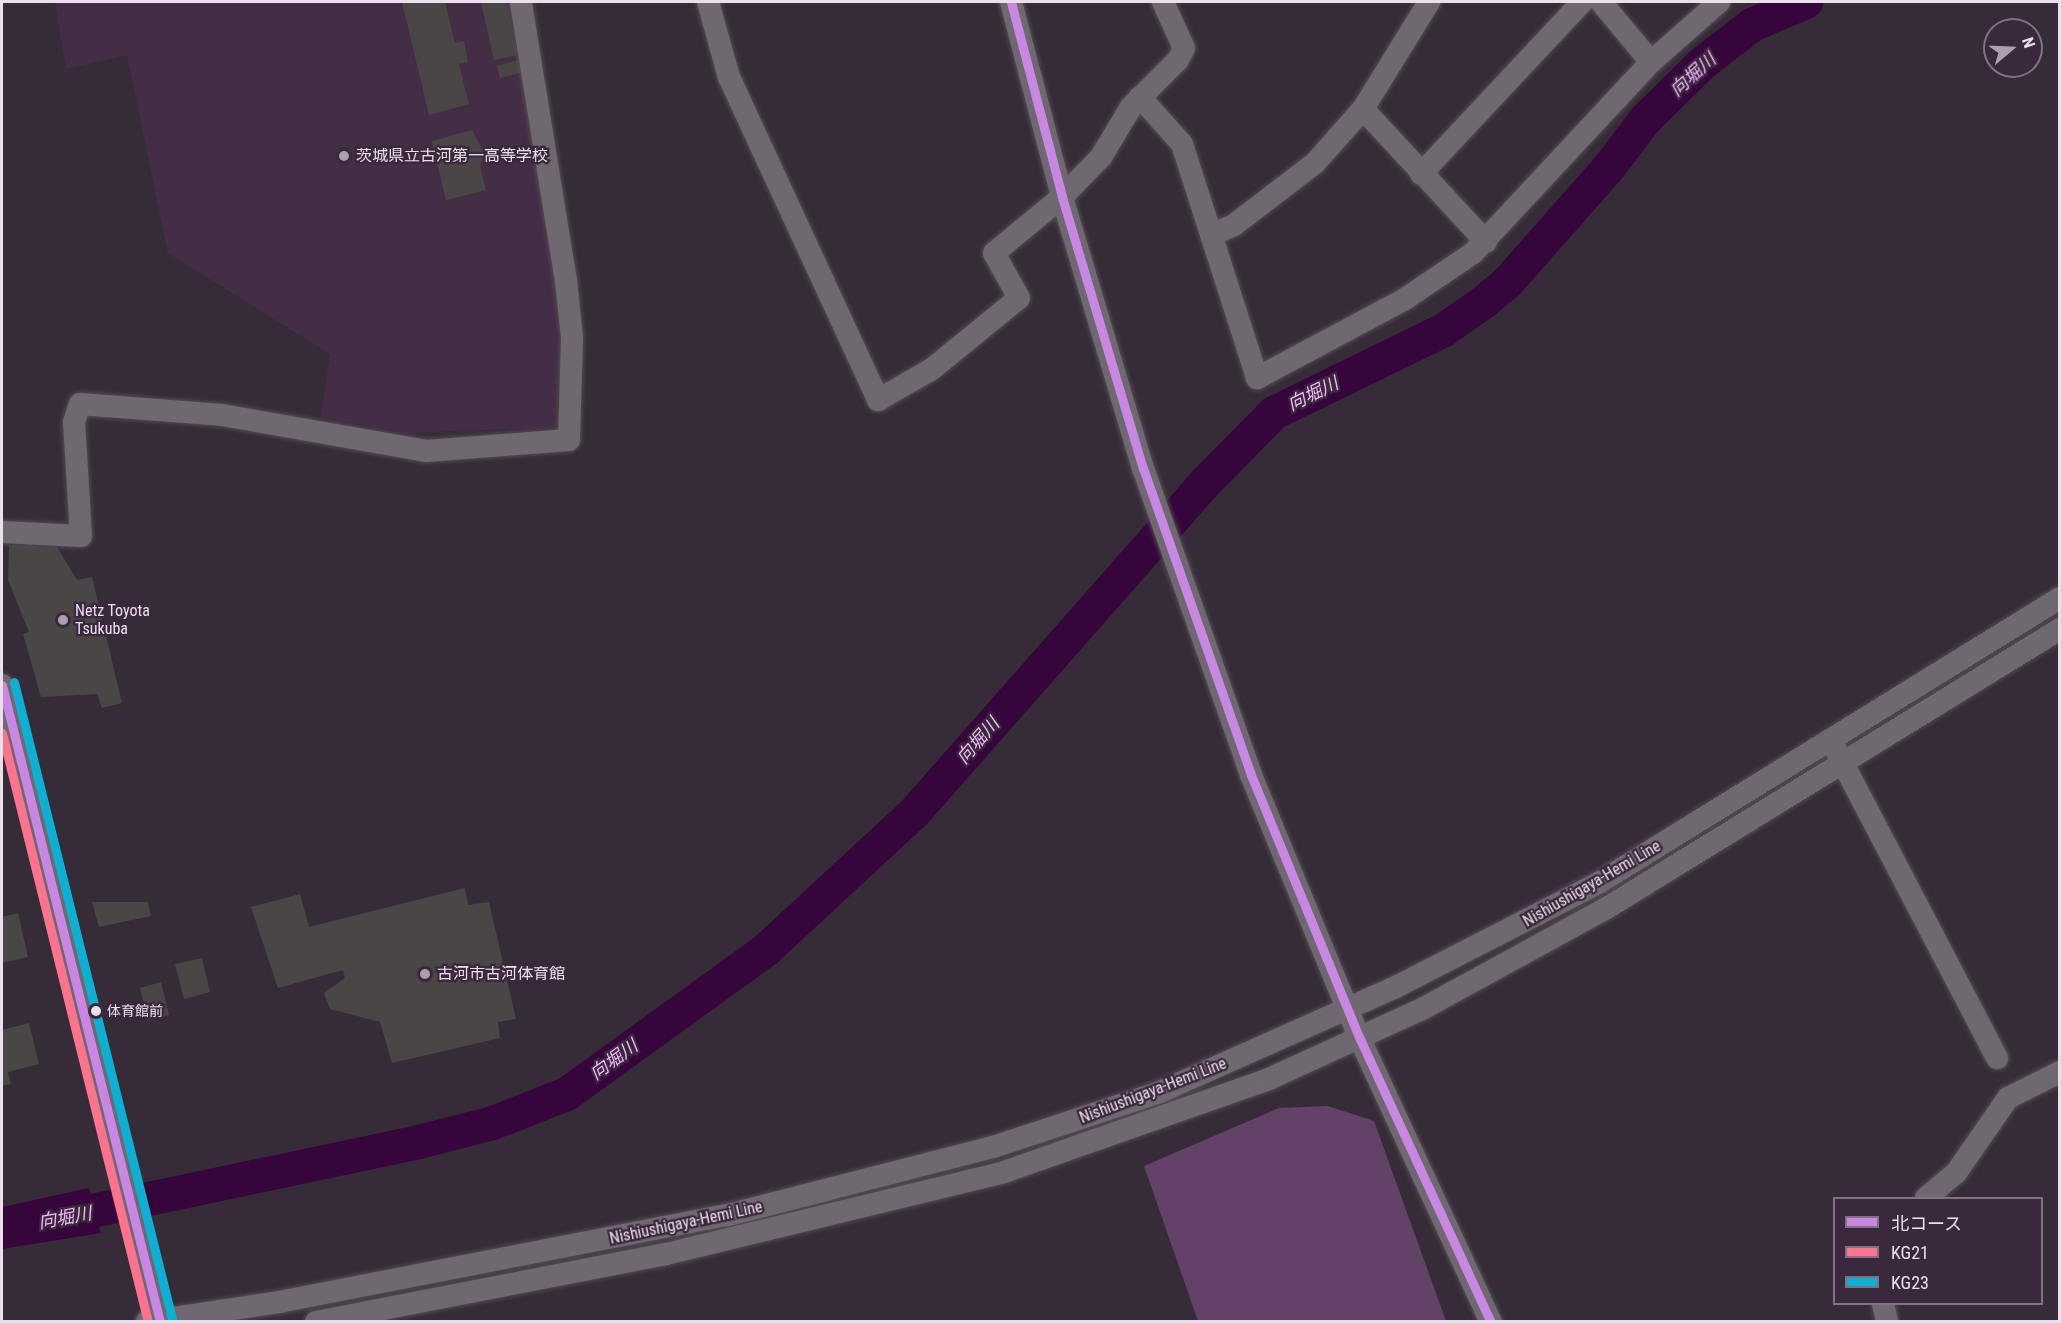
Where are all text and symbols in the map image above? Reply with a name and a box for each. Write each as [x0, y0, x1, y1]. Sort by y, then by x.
north arrow [1983, 18, 2043, 78]
text: N [2018, 35, 2039, 50]
water label: 向堀川 [1666, 49, 1720, 101]
place label: 茨城県立古河第一高等学校 [356, 146, 548, 166]
marker: 茨城県立古河第一高等学校 [337, 149, 351, 163]
water label: 向堀川 [1284, 372, 1342, 416]
place label: Netz Toyota Tsukuba [75, 601, 150, 639]
marker: Netz Toyota Tsukuba [56, 613, 70, 627]
water label: 向堀川 [952, 714, 1004, 768]
street label: Nishiushigaya-Hemi Line [1520, 837, 1664, 931]
place label: 古河市古河体育館 [437, 964, 565, 984]
marker: 古河市古河体育館 [418, 967, 432, 981]
place label: 体育館前 [107, 1003, 163, 1019]
marker: 体育館前 [90, 1005, 102, 1017]
water label: 向堀川 [586, 1035, 642, 1085]
street label: Nishiushigaya-Hemi Line [1077, 1054, 1229, 1128]
street label: Nishiushigaya-Hemi Line [608, 1197, 764, 1249]
legend [1833, 1197, 2043, 1305]
water label: 向堀川 [37, 1203, 93, 1233]
text: 北コース [1891, 1213, 1962, 1234]
text: KG21 [1891, 1242, 1929, 1263]
text: KG23 [1891, 1272, 1929, 1293]

